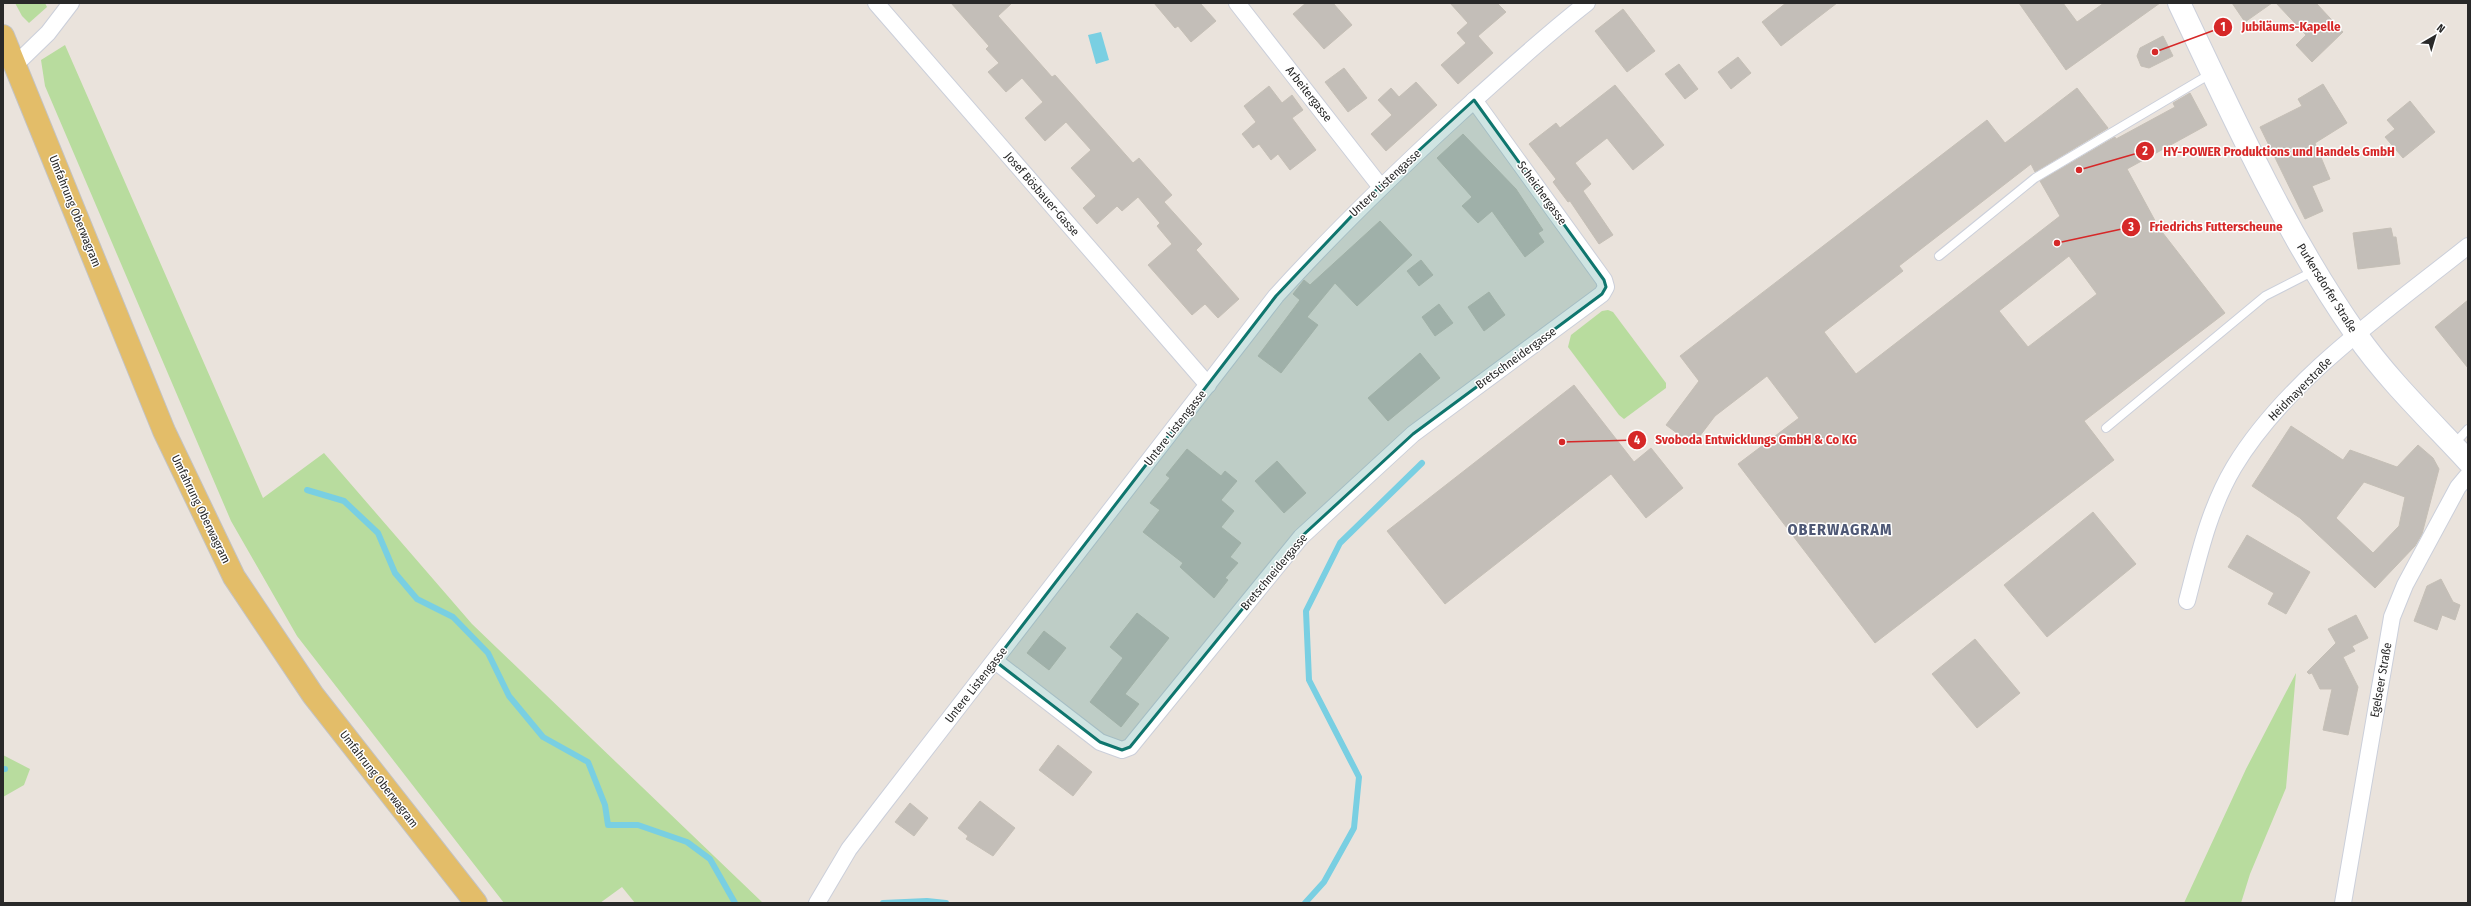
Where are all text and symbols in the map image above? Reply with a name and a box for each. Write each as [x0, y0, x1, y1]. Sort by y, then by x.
callout: Jubiläums-Kapelle [2213, 14, 2349, 39]
north arrow [2415, 16, 2455, 56]
text: Jubiläums-Kapelle [2240, 19, 2341, 34]
text: 1 [2220, 20, 2226, 34]
text: N [2434, 21, 2447, 36]
street label: Arbeitergasse [1283, 63, 1335, 125]
callout: HY-POWER Produktions und Handels GmbH [2135, 139, 2403, 164]
text: 2 [2141, 144, 2148, 158]
text: HY-POWER Produktions und Handels GmbH [2163, 144, 2395, 159]
street label: Untere Listengasse [1346, 146, 1424, 220]
street label: Josef Bösbauer-Gasse [1002, 149, 1082, 239]
street label: Umfahrung Oberwagram [46, 153, 104, 269]
street label: Scheichergasse [1514, 159, 1570, 228]
callout: Friedrichs Futterscheune [2121, 214, 2290, 239]
text: Friedrichs Futterscheune [2149, 219, 2283, 234]
text: 3 [2127, 220, 2134, 234]
street label: Purkersdorfer Straße [2294, 241, 2360, 335]
street label: Bretschneidergasse [1473, 324, 1559, 392]
street label: Heidmayerstraße [2265, 354, 2335, 424]
street label: Untere Listengasse [1141, 387, 1209, 469]
callout: Svoboda Entwicklungs GmbH & Co KG [1627, 427, 1865, 452]
text: Svoboda Entwicklungs GmbH & Co KG [1655, 432, 1857, 447]
text: 4 [1634, 433, 1640, 447]
street label: Umfahrung Oberwagram [169, 452, 233, 566]
district label: OBERWAGRAM [1787, 520, 1893, 539]
street label: Bretschneidergasse [1238, 531, 1310, 613]
street label: Egelseer Straße [2368, 641, 2394, 719]
street label: Untere Listengasse [942, 644, 1010, 726]
street label: Umfahrung Oberwagram [337, 728, 421, 830]

